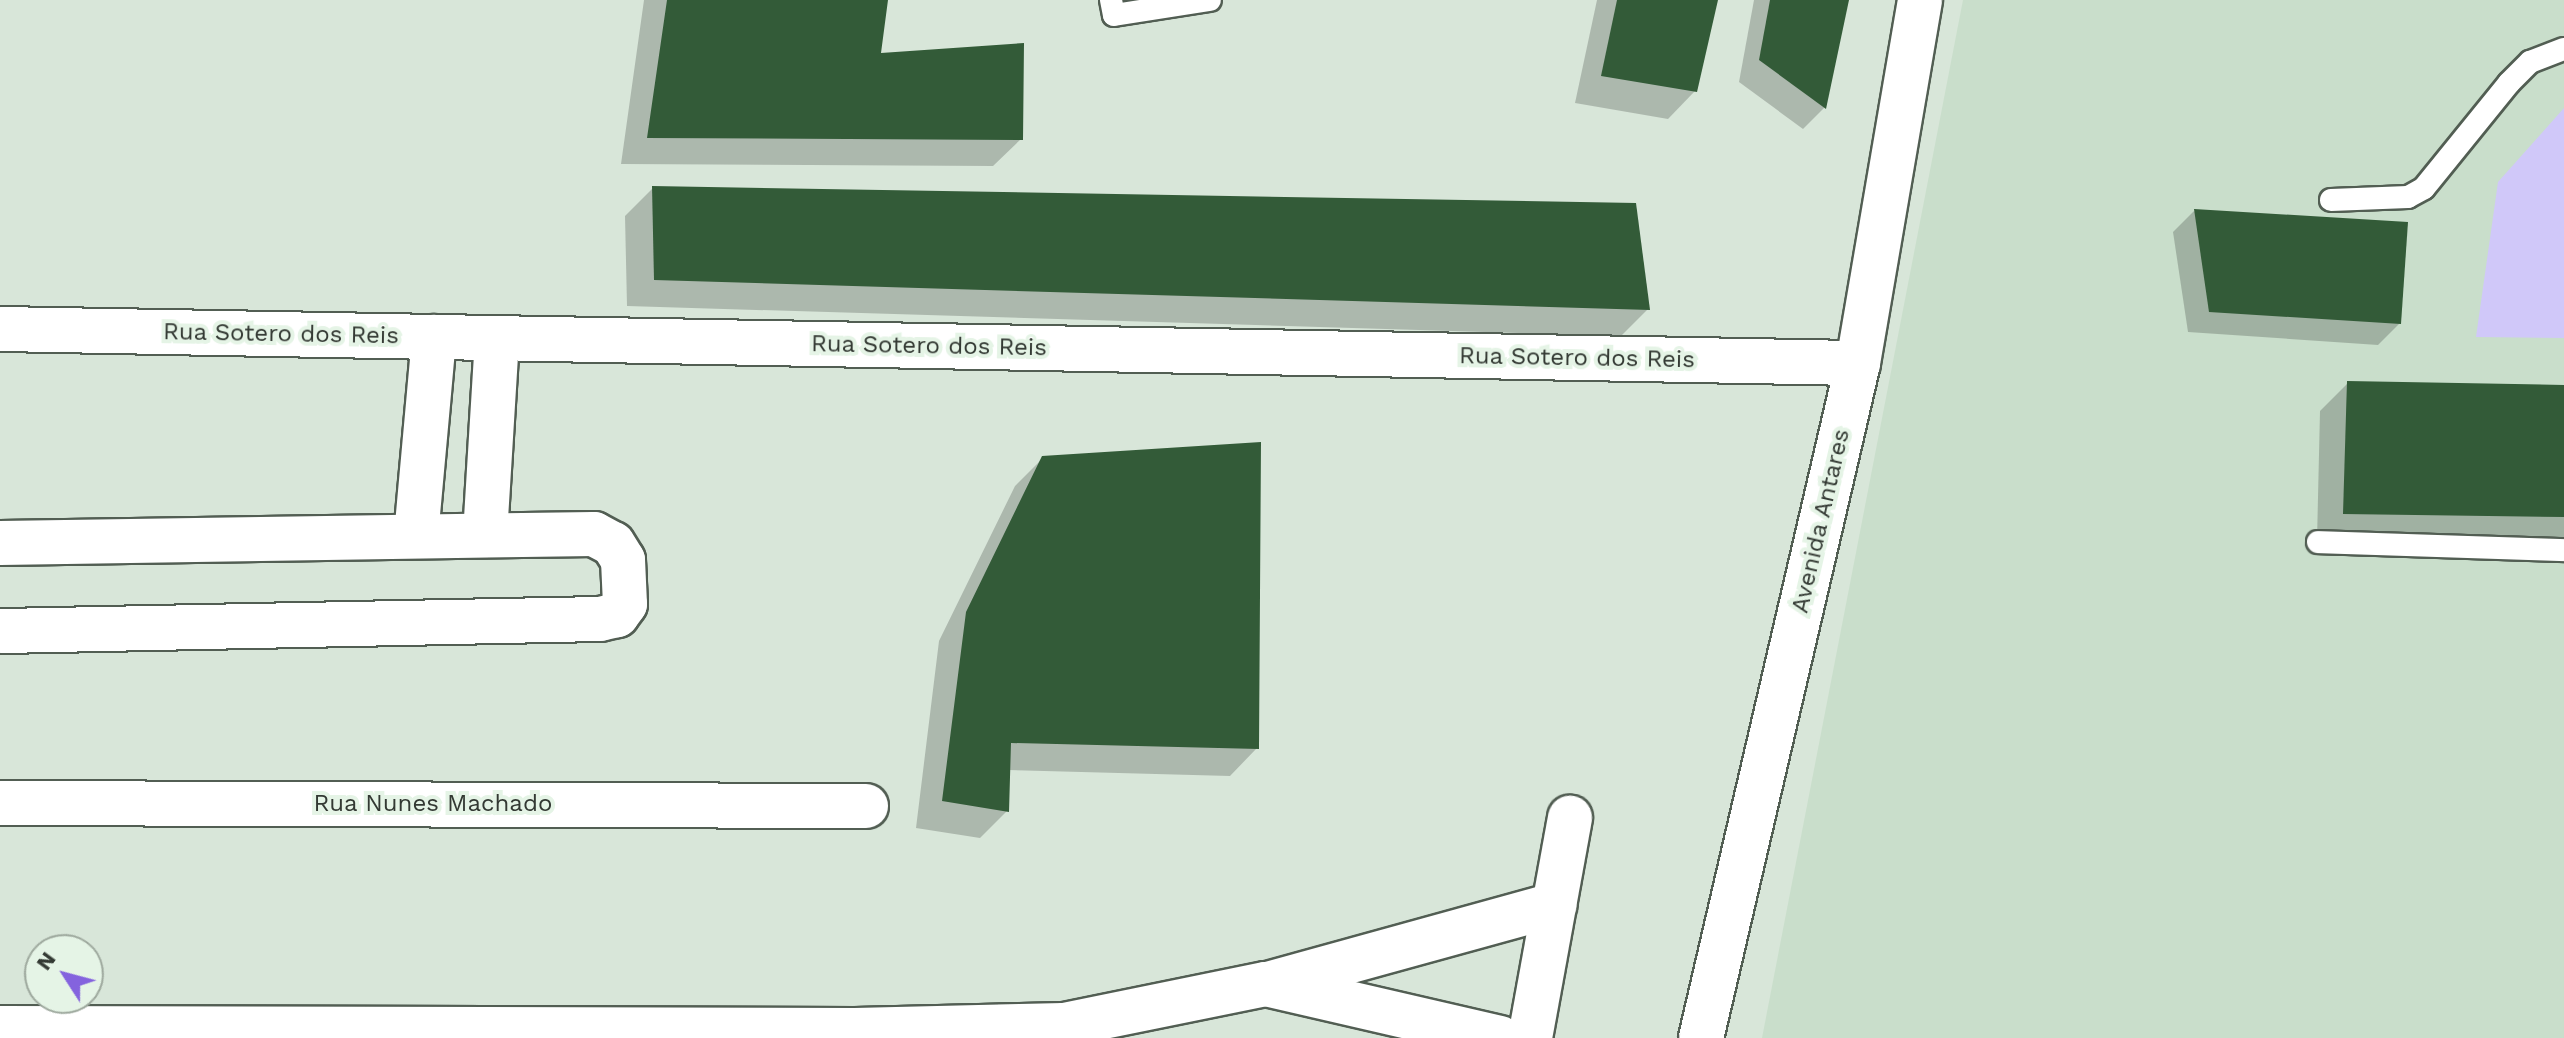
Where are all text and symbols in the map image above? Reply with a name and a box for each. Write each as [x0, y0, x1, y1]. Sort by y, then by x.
street label: Rua Sotero dos Reis [163, 318, 399, 350]
street label: Rua Sotero dos Reis [811, 330, 1047, 362]
street label: Rua Sotero dos Reis [1459, 342, 1695, 374]
street label: Avenida Antares [1786, 425, 1856, 617]
street label: Rua Nunes Machado [313, 790, 553, 818]
north arrow [24, 934, 104, 1014]
text: N [31, 947, 61, 975]

